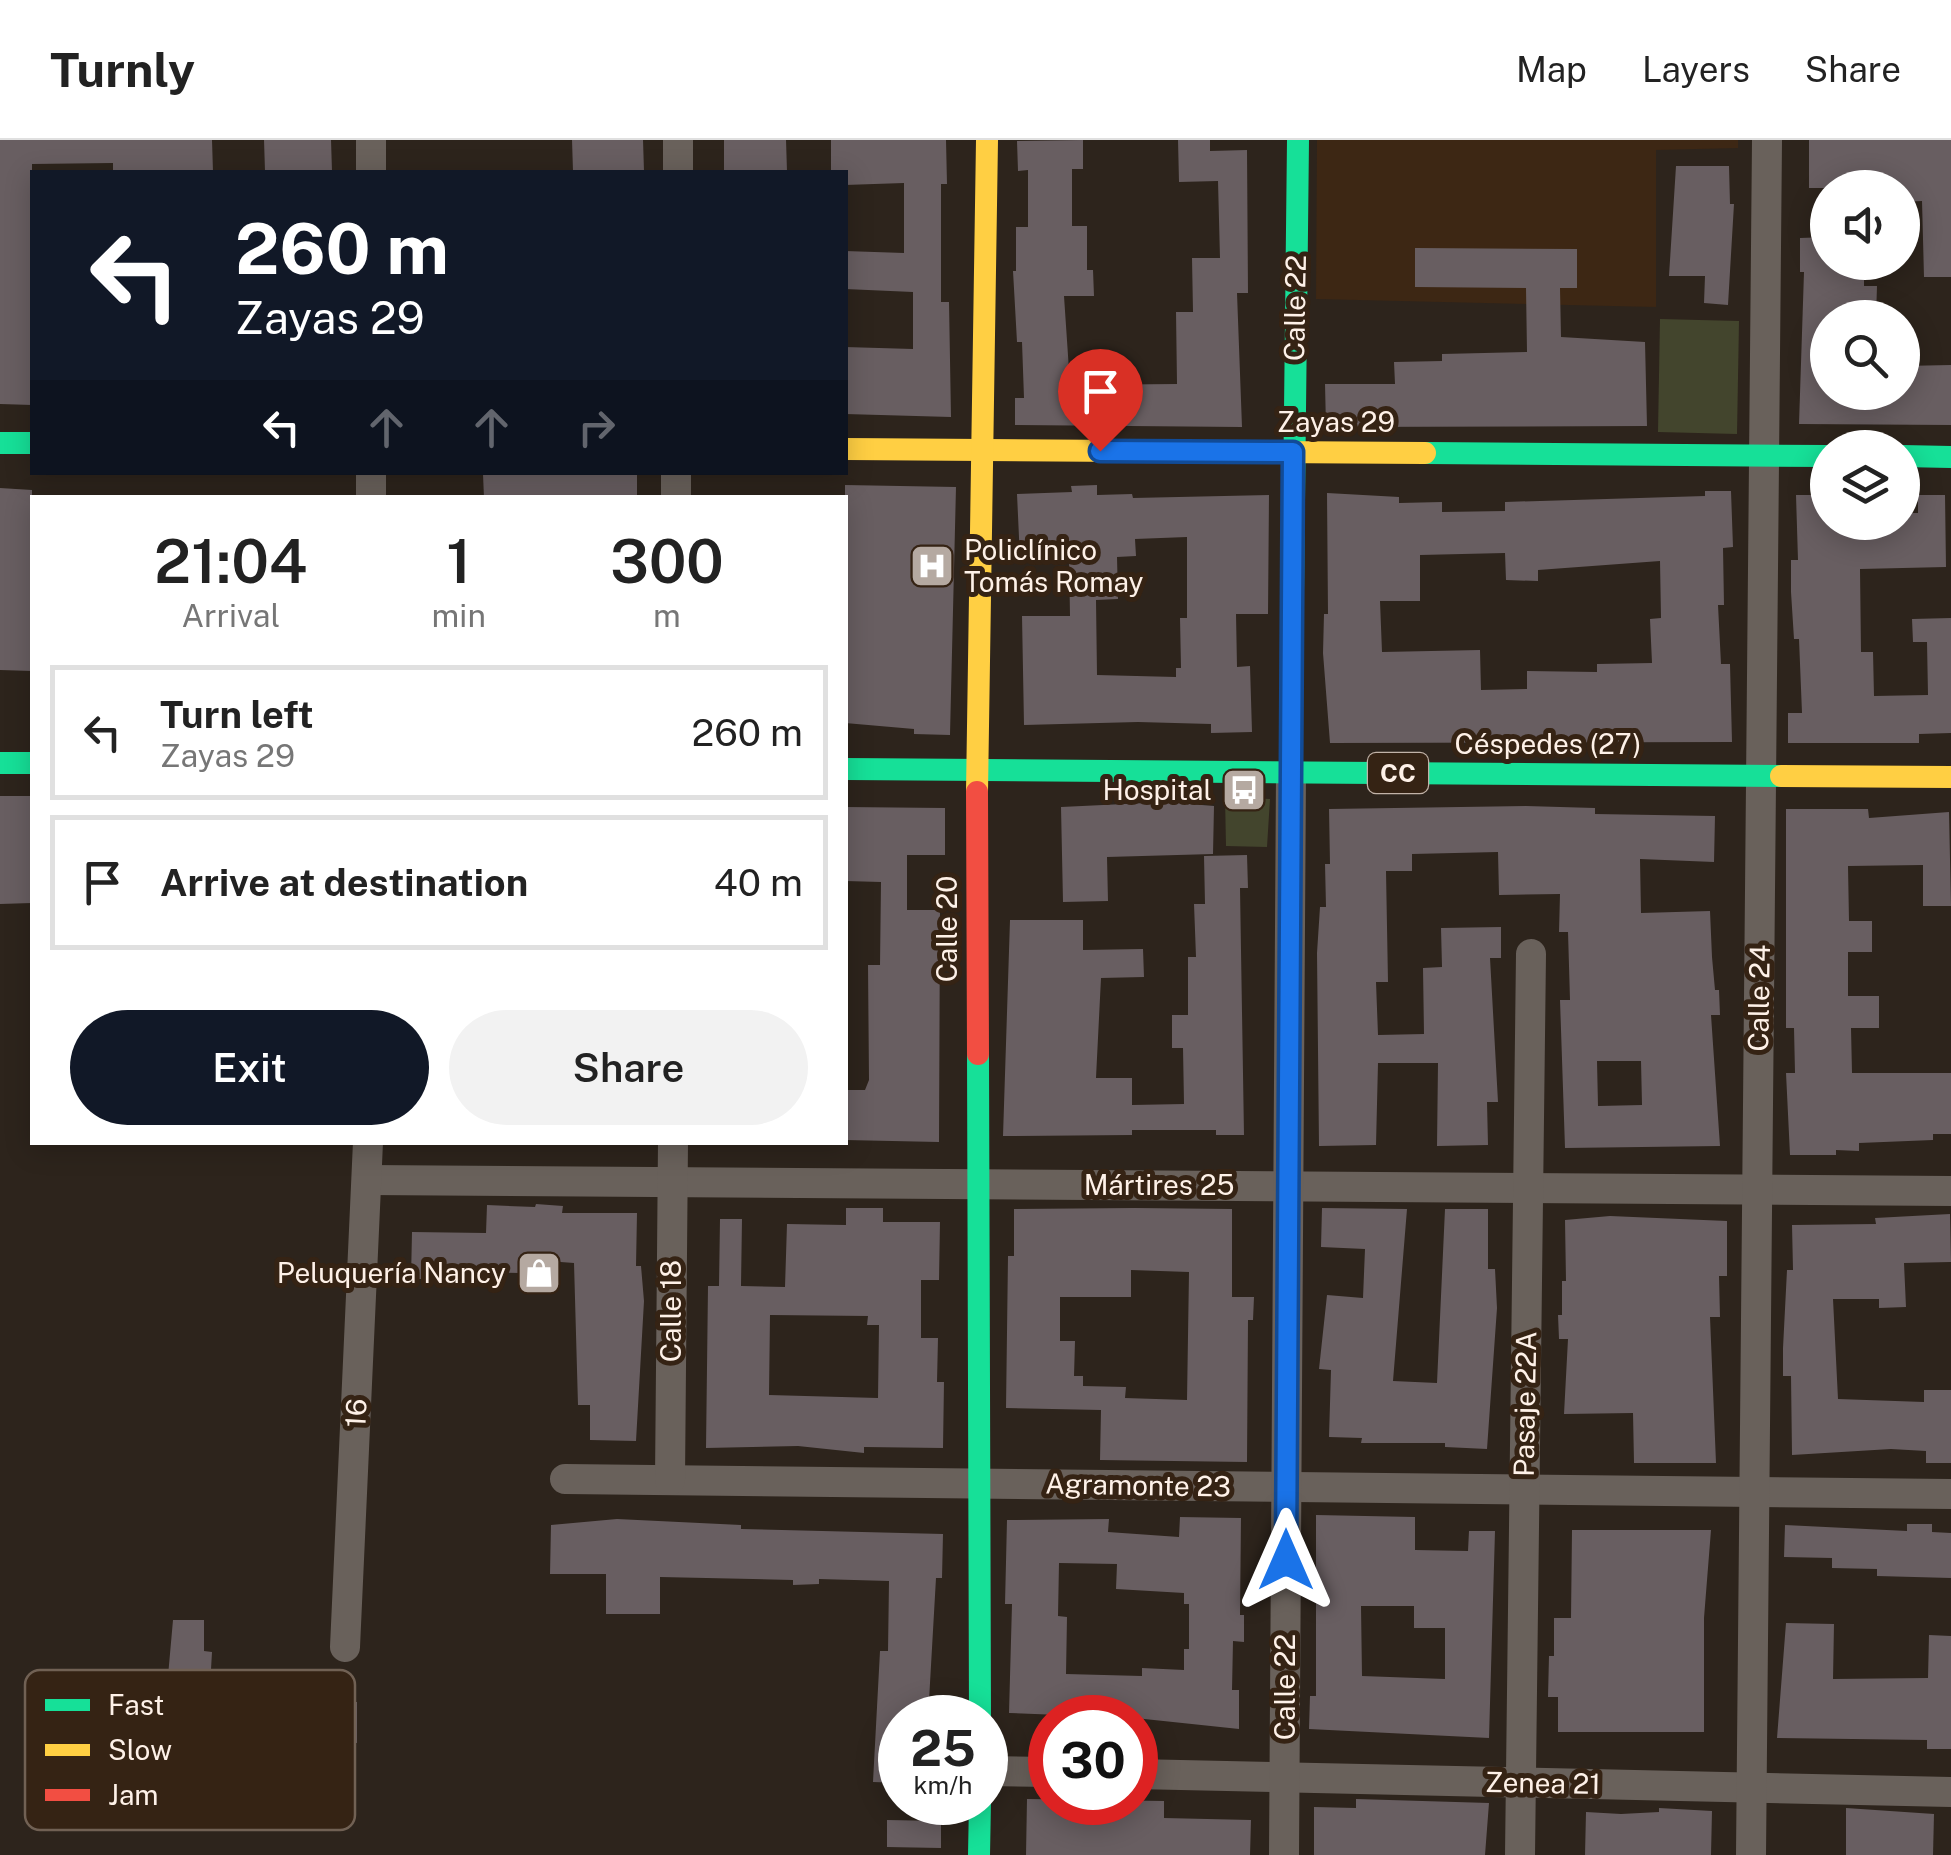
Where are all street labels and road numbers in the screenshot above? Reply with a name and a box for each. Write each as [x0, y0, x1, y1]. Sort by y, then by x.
street label: Calle 22 [1277, 255, 1312, 361]
street label: Zayas 29 [1277, 405, 1395, 438]
street label: Céspedes (27) [1455, 727, 1641, 760]
road number: CC [1368, 753, 1428, 793]
street label: Calle 20 [930, 876, 963, 982]
street label: Calle 24 [1741, 944, 1776, 1052]
street label: Mártires 25 [1084, 1168, 1234, 1201]
street label: Calle 18 [654, 1260, 687, 1362]
street label: Pasaje 22A [1507, 1331, 1542, 1477]
street label: 16 [338, 1398, 373, 1428]
street label: Agramonte 23 [1045, 1466, 1231, 1503]
street label: Calle 22 [1268, 1634, 1301, 1740]
street label: Zenea 21 [1485, 1765, 1601, 1800]

